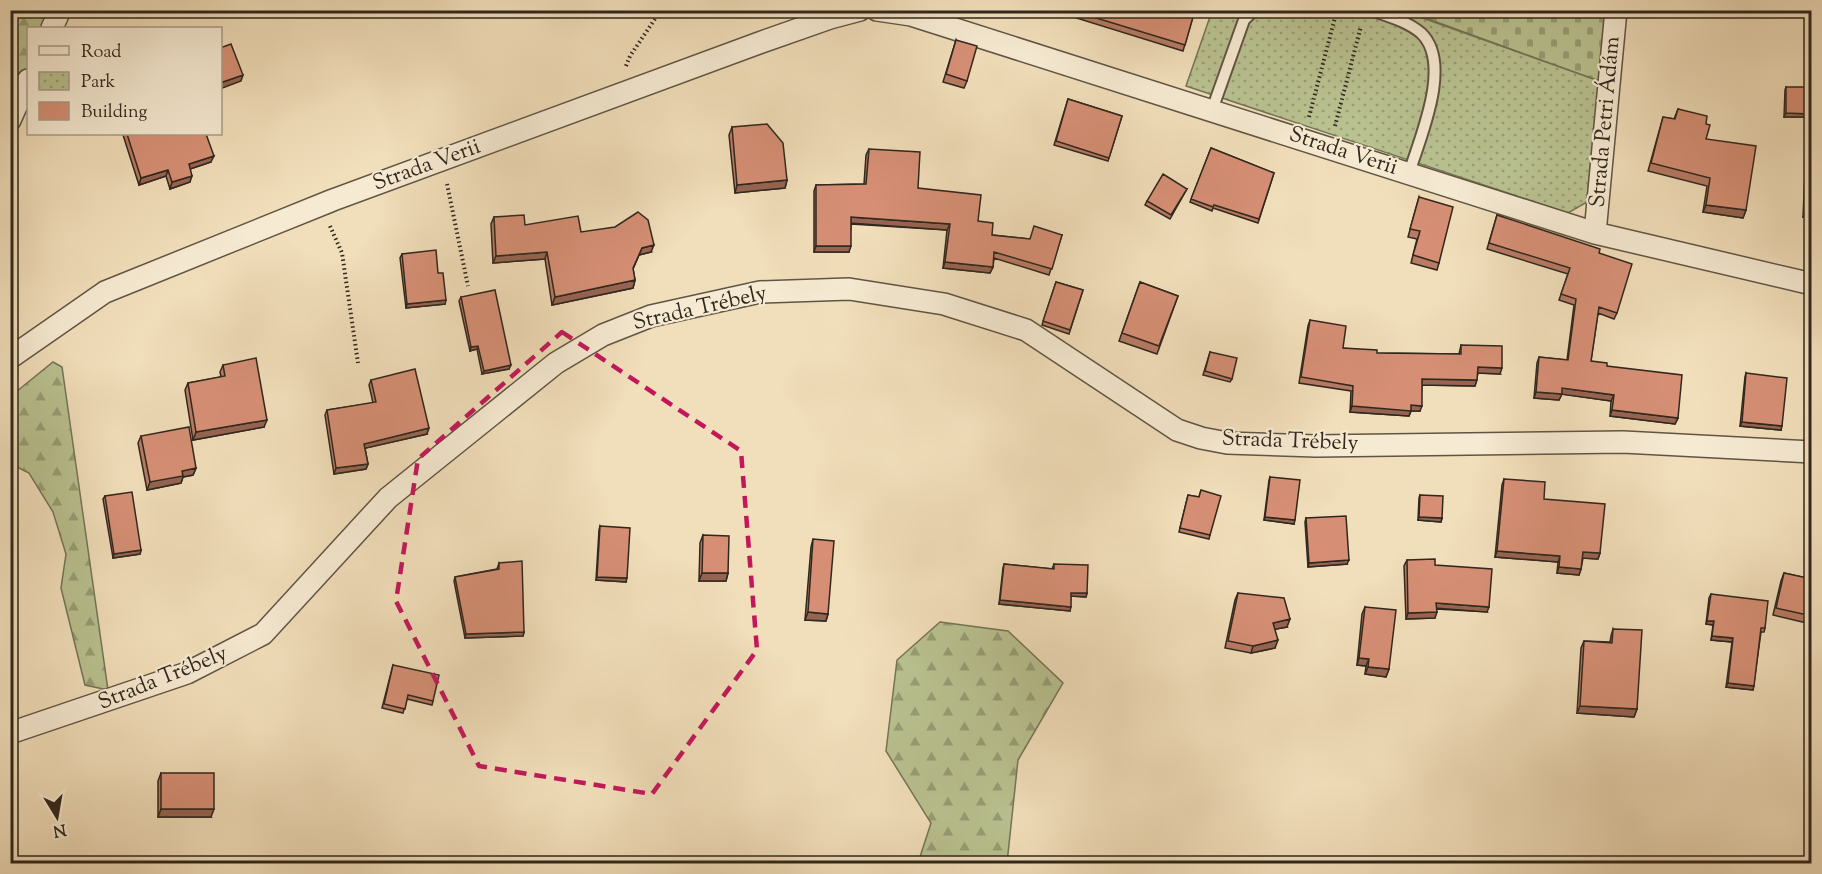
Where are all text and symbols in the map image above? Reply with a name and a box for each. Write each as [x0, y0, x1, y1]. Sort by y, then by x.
legend [27, 27, 222, 135]
street label: Strada Petri Ádám [1582, 35, 1629, 209]
text: Road [81, 40, 121, 66]
text: Park [81, 70, 116, 96]
text: Building [81, 100, 147, 126]
street label: Strada Verii [1285, 119, 1401, 185]
street label: Strada Verii [369, 132, 485, 200]
street label: Strada Trébely [630, 278, 770, 340]
street label: Strada Trébely [1221, 424, 1359, 460]
street label: Strada Trébely [94, 639, 232, 719]
north arrow [27, 787, 87, 847]
text: N [51, 817, 68, 842]

